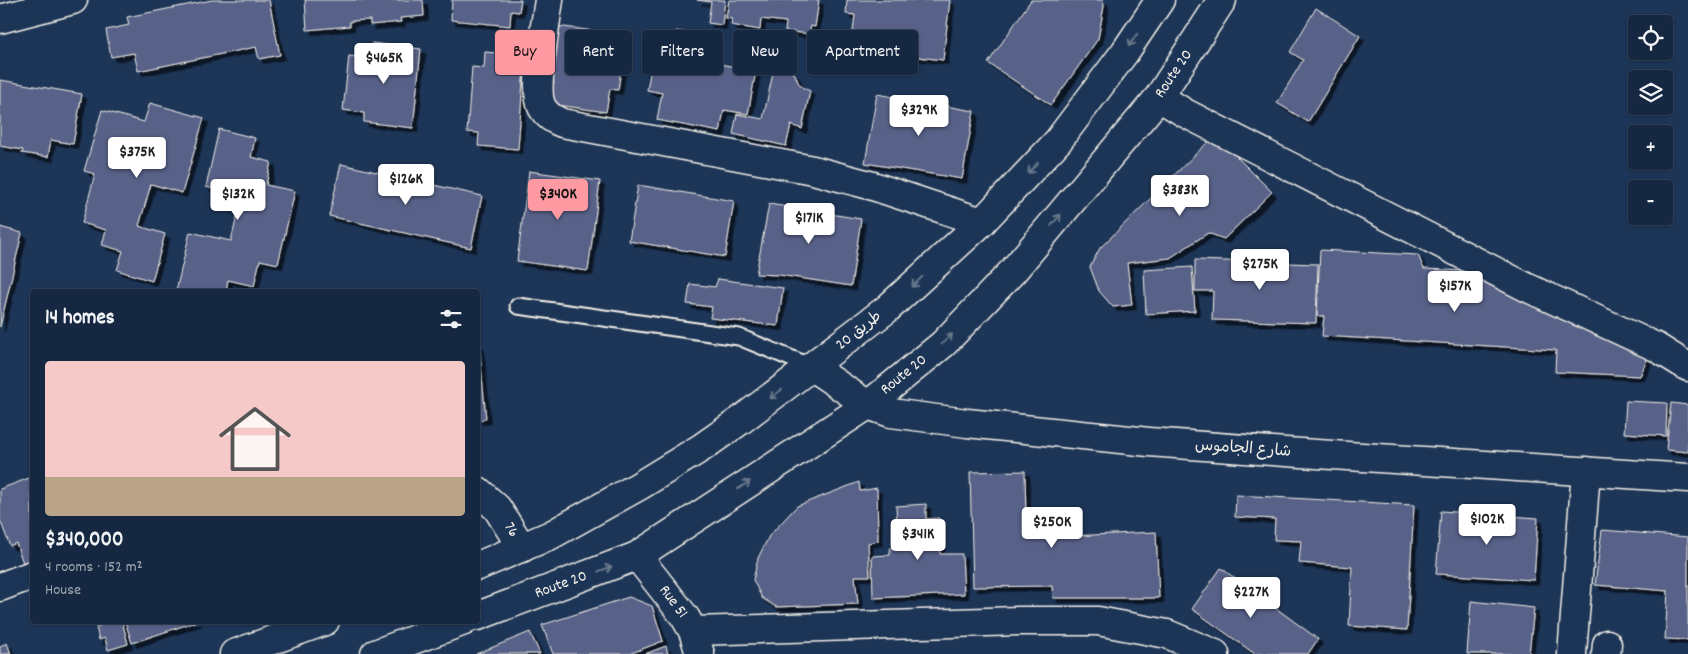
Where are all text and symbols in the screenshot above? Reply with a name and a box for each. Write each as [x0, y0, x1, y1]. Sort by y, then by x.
map controls [1628, 15, 1673, 225]
button: locate [1628, 15, 1673, 60]
chip: Buy [495, 30, 555, 75]
chip: Rent [565, 30, 632, 75]
chip: Filters [642, 30, 723, 75]
chip: New [733, 30, 797, 75]
chip: Apartment [807, 30, 918, 75]
one-way arrow [1128, 33, 1138, 47]
pin: $465K [349, 42, 419, 85]
street label: Route 20 [1149, 45, 1199, 103]
text: $465K [365, 47, 403, 70]
button: layers [1628, 70, 1673, 115]
pin: $329K [884, 94, 954, 137]
text: $329K [901, 99, 937, 122]
button: + [1628, 125, 1673, 170]
pin: $375K [102, 136, 172, 179]
text: $375K [119, 141, 155, 164]
one-way arrow [1027, 162, 1039, 174]
pin: $126K [371, 164, 441, 206]
text: $126K [389, 168, 423, 191]
pin: $383K [1145, 174, 1215, 217]
pin: $132K [203, 178, 273, 221]
pin: $340K [523, 178, 593, 221]
text: $383K [1162, 179, 1198, 202]
button: − [1628, 180, 1673, 225]
text: $132K [221, 183, 255, 206]
text: $340K [539, 183, 577, 206]
pin: $171K [774, 202, 844, 245]
text: $171K [795, 207, 823, 230]
one-way arrow [1051, 213, 1062, 226]
pin: $275K [1225, 248, 1295, 291]
text: $275K [1242, 253, 1278, 276]
pin: $157K [1420, 270, 1490, 313]
text: $157K [1439, 275, 1471, 298]
one-way arrow [910, 276, 923, 288]
text: 14 homes [45, 304, 115, 334]
icon: filters [437, 305, 465, 333]
street label: طريق 20 [831, 306, 887, 356]
one-way arrow [940, 333, 953, 345]
street label: Route 20 [876, 349, 932, 401]
one-way arrow [769, 389, 783, 399]
icon: home [210, 394, 300, 484]
street label: شارع الجاموس [1194, 434, 1292, 464]
one-way arrow [737, 480, 751, 490]
pin: $102K [1452, 504, 1522, 546]
pin: $250K [1017, 506, 1087, 549]
text: $102K [1470, 508, 1504, 531]
text: $250K [1033, 511, 1071, 534]
street label: 76 [498, 518, 525, 542]
pin: $341K [883, 518, 953, 561]
text: $341K [902, 523, 934, 546]
text: $340,000 [45, 526, 123, 556]
text: 4 rooms · 152 m² [45, 556, 143, 579]
one-way arrow [597, 564, 612, 573]
street label: Route 20 [532, 565, 590, 605]
pin: $227K [1216, 576, 1286, 619]
text: House [45, 579, 81, 602]
street label: Rue 51 [653, 581, 693, 623]
text: $227K [1233, 581, 1269, 604]

